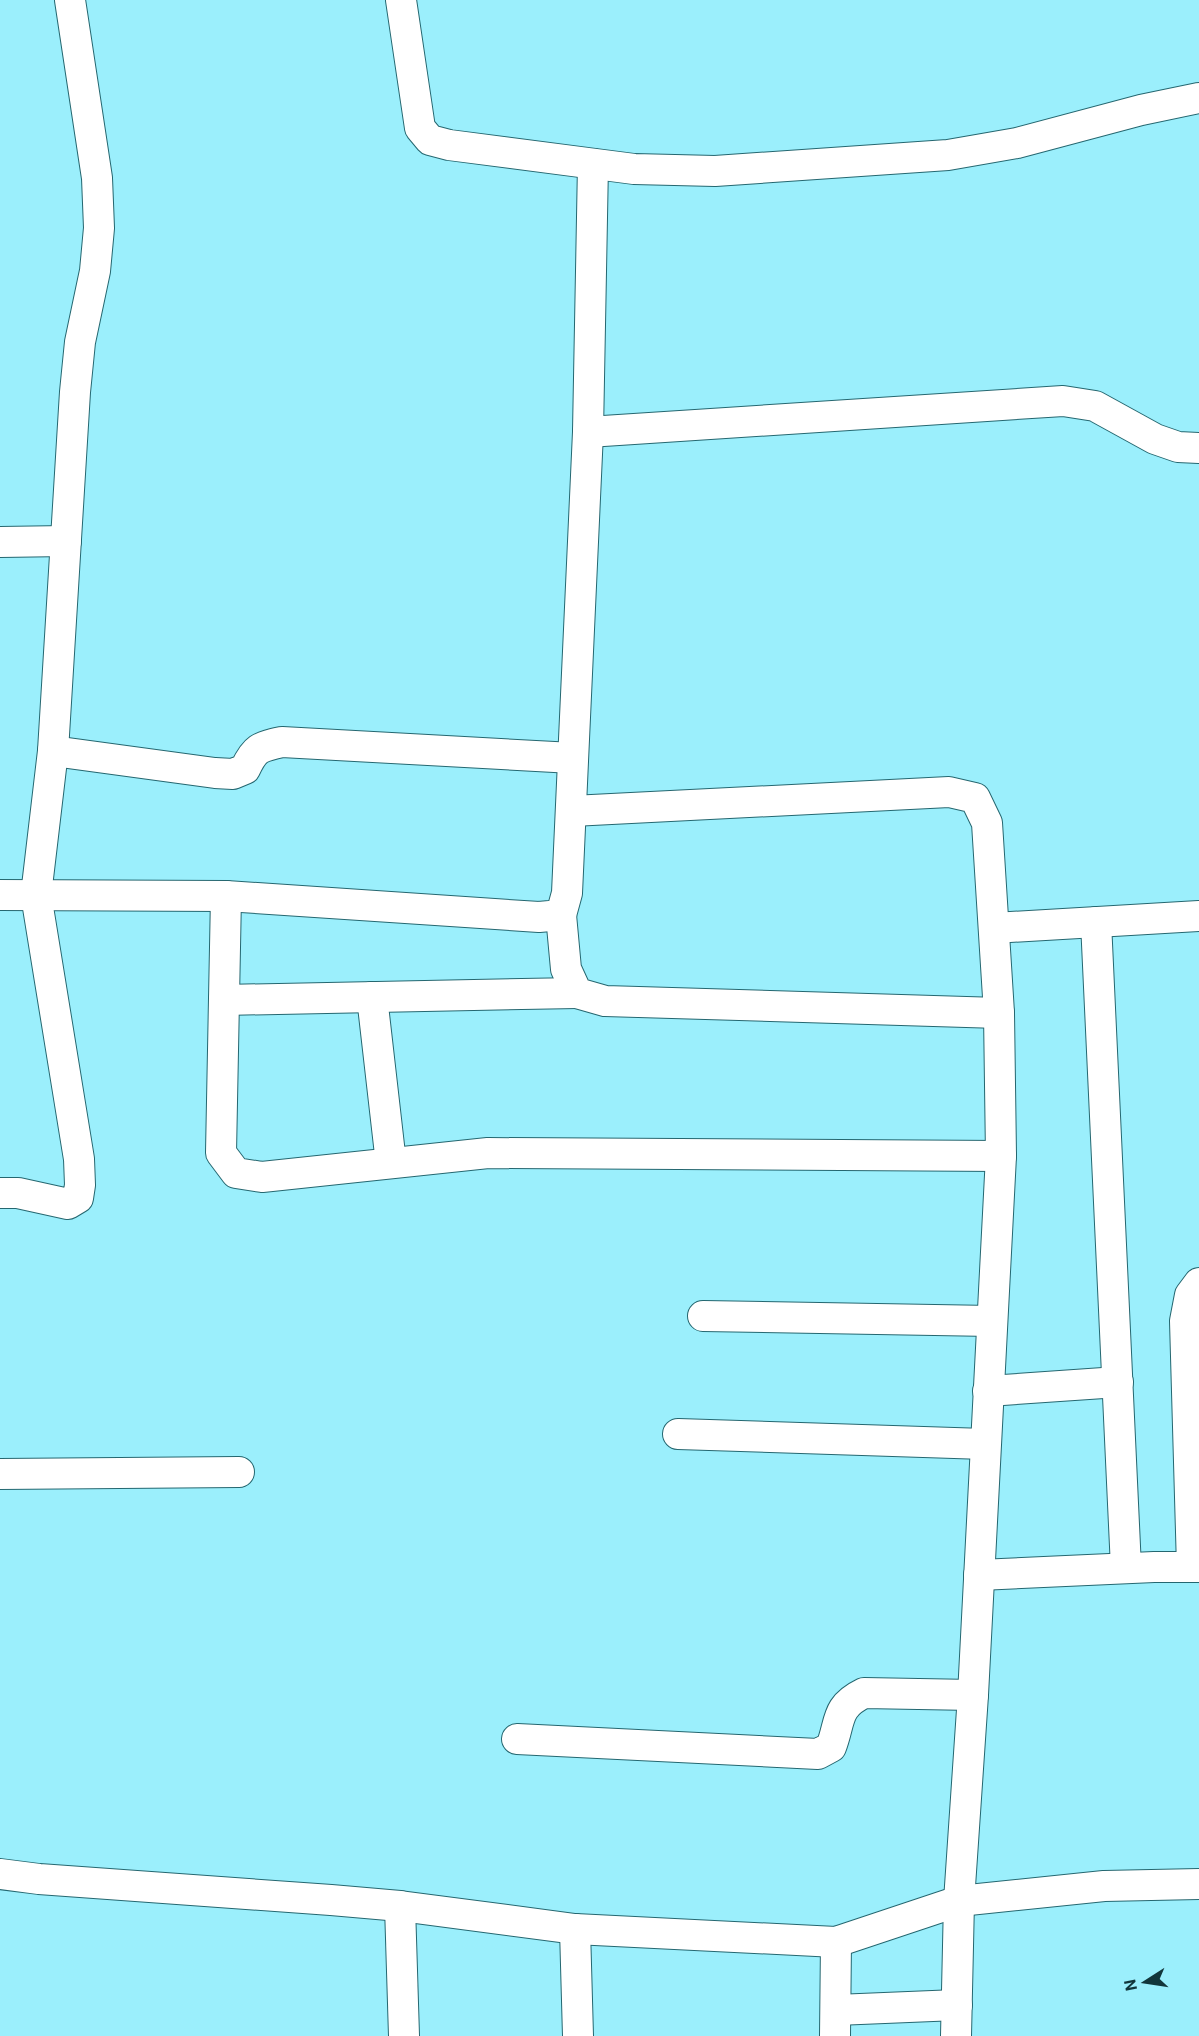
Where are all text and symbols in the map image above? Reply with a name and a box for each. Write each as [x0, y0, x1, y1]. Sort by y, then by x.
north arrow [1115, 1952, 1175, 2012]
text: N [1120, 1978, 1141, 1993]

